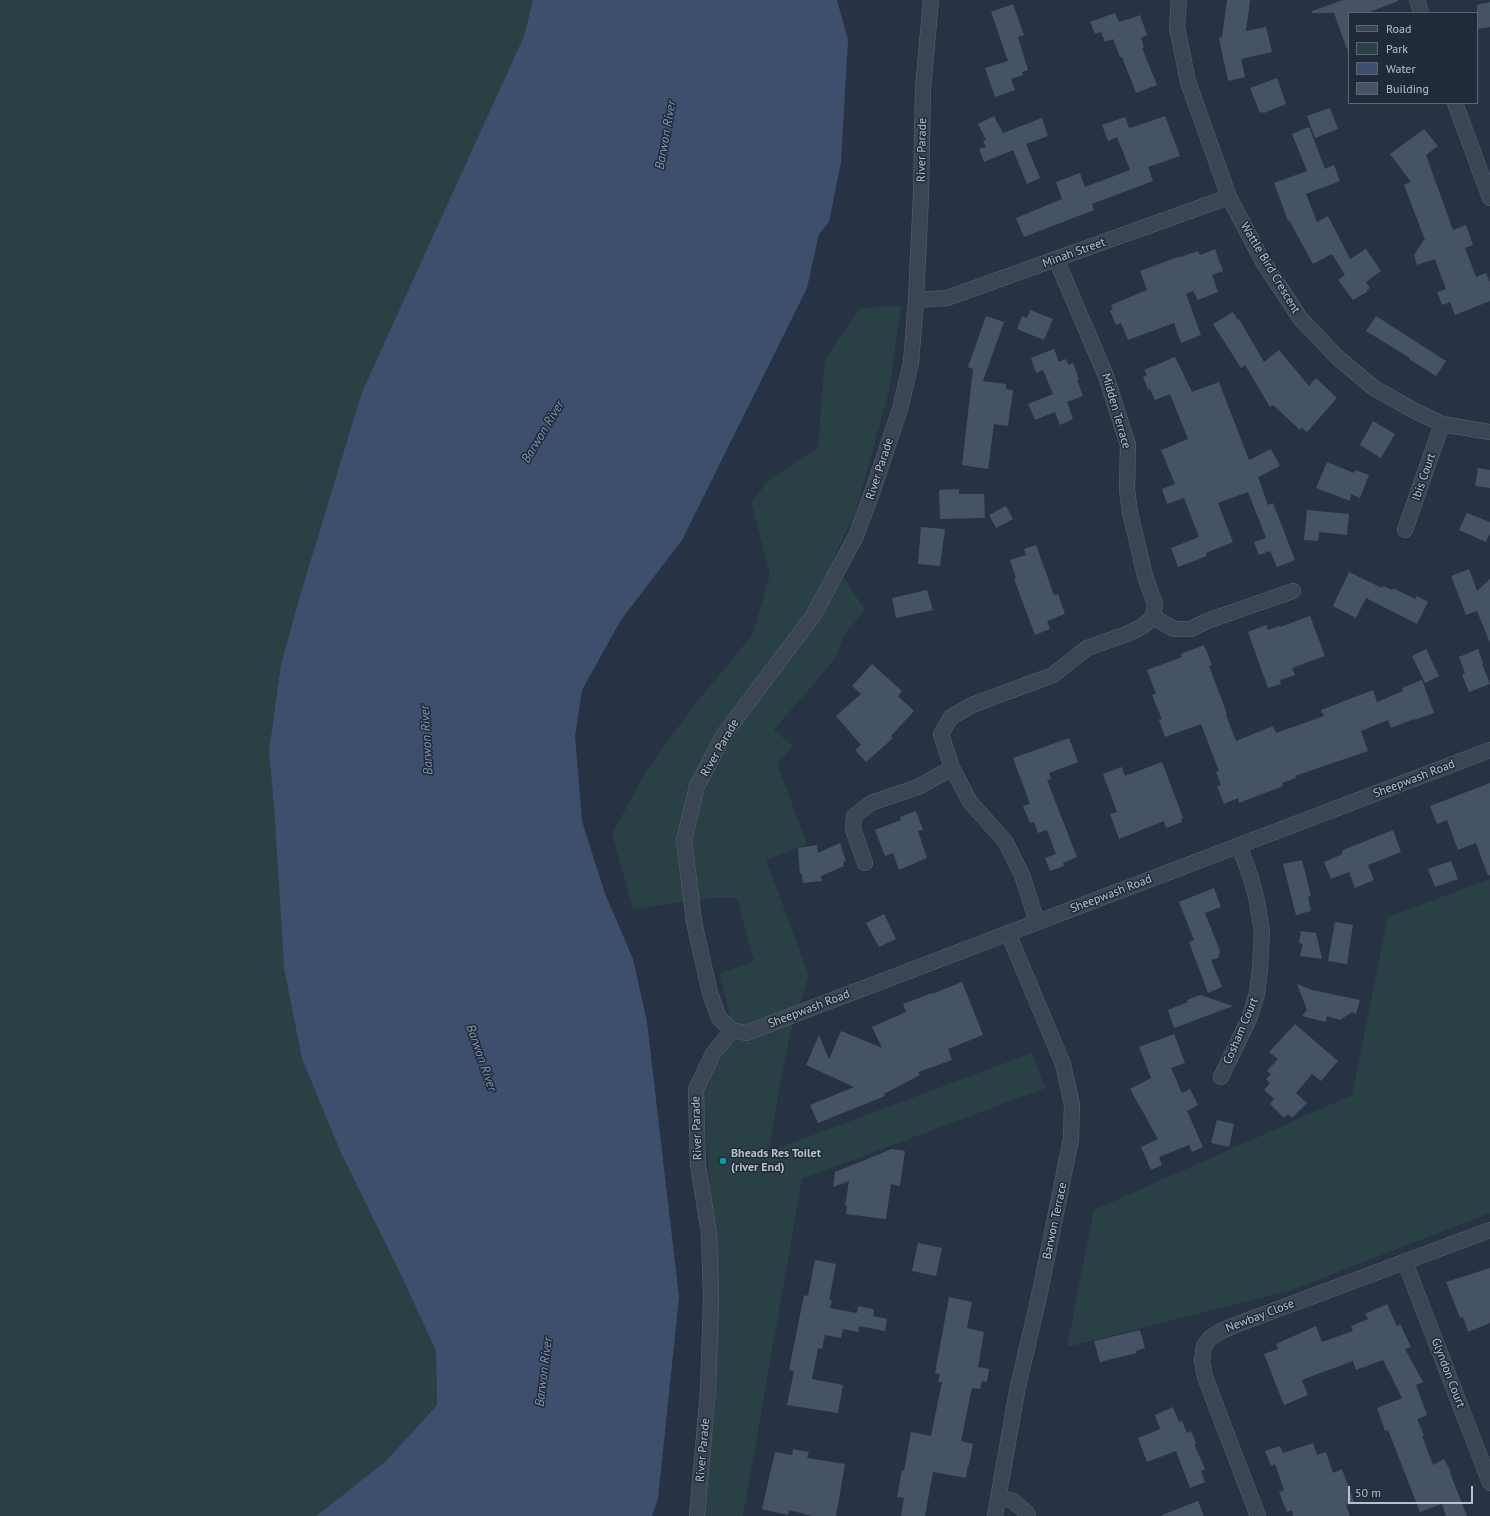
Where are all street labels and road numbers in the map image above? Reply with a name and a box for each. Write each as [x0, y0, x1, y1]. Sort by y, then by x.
street label: River Parade [914, 118, 930, 182]
street label: Wattle Bird Crescent [1237, 220, 1303, 316]
street label: Minah Street [1041, 235, 1107, 271]
street label: Midden Terrace [1098, 372, 1134, 450]
street label: River Parade [863, 436, 897, 502]
street label: Ibis Court [1409, 451, 1439, 503]
street label: River Parade [698, 717, 742, 779]
street label: Sheepwash Road [1371, 757, 1457, 801]
street label: Sheepwash Road [1068, 872, 1154, 916]
street label: Sheepwash Road [766, 987, 852, 1031]
street label: Cosham Court [1220, 995, 1262, 1067]
street label: River Parade [689, 1096, 705, 1160]
street label: Barwon Terrace [1040, 1181, 1070, 1261]
street label: Newbay Close [1224, 1296, 1296, 1336]
street label: Glyndon Court [1428, 1336, 1468, 1410]
street label: River Parade [693, 1417, 713, 1483]

